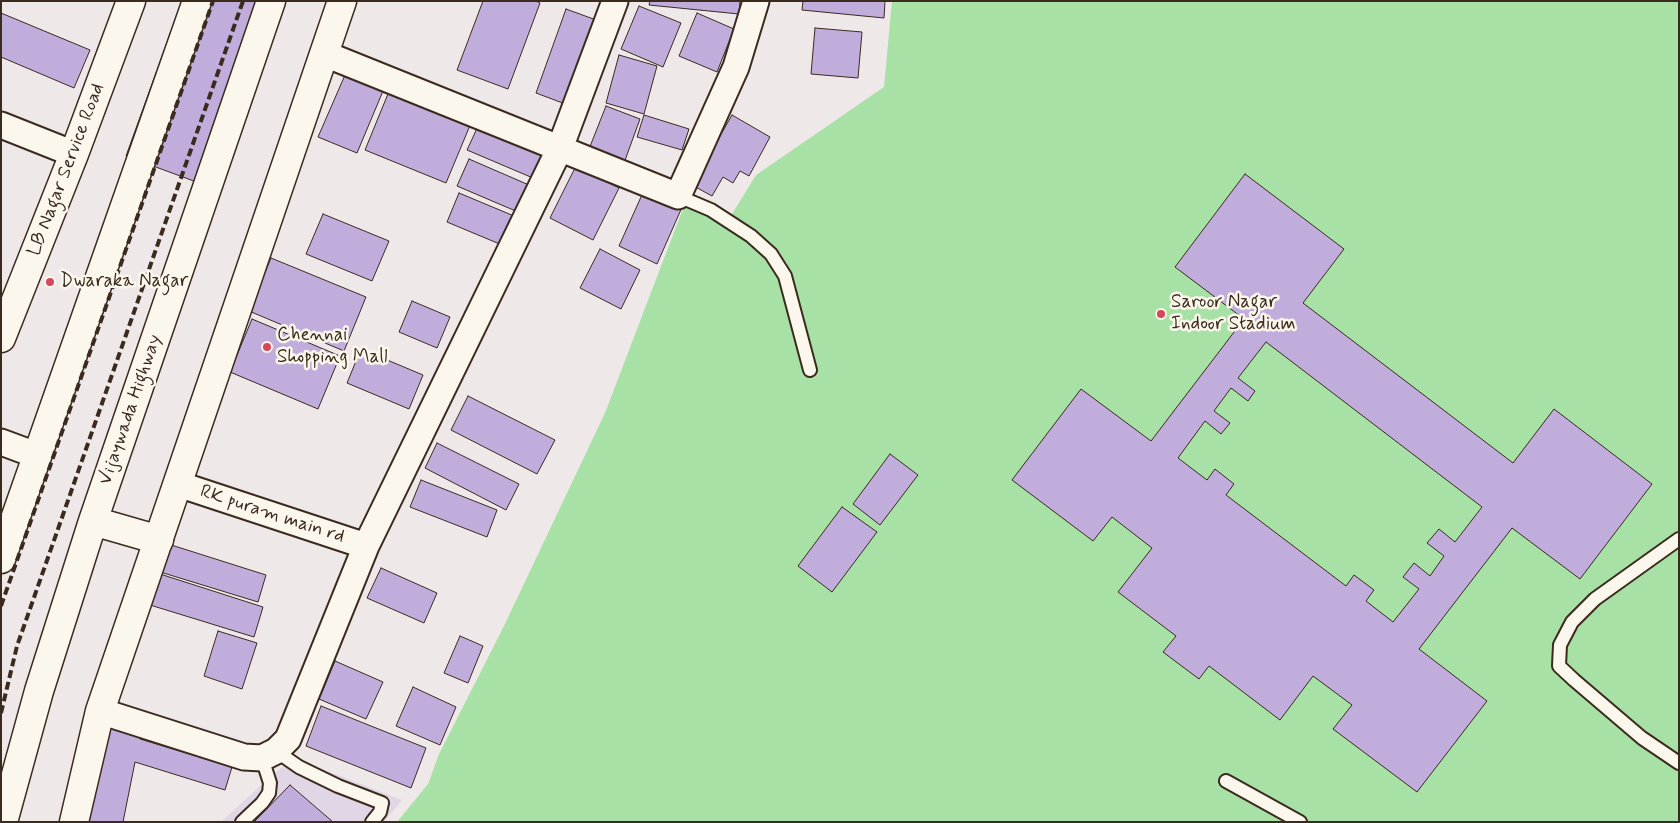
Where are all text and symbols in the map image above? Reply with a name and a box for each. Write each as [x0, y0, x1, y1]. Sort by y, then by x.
street label: LB Nagar Service Road [24, 80, 110, 260]
place label: Dwaraka Nagar [60, 271, 188, 293]
marker: Dwaraka Nagar [44, 276, 56, 288]
place label: Saroor Nagar Indoor Stadium [1171, 292, 1296, 336]
marker: Saroor Nagar Indoor Stadium [1155, 308, 1167, 320]
place label: Chennai Shopping Mall [277, 325, 388, 369]
street label: Vijaywada Highway [95, 332, 167, 488]
marker: Chennai Shopping Mall [261, 341, 273, 353]
street label: RK puram main rd [197, 481, 347, 549]

